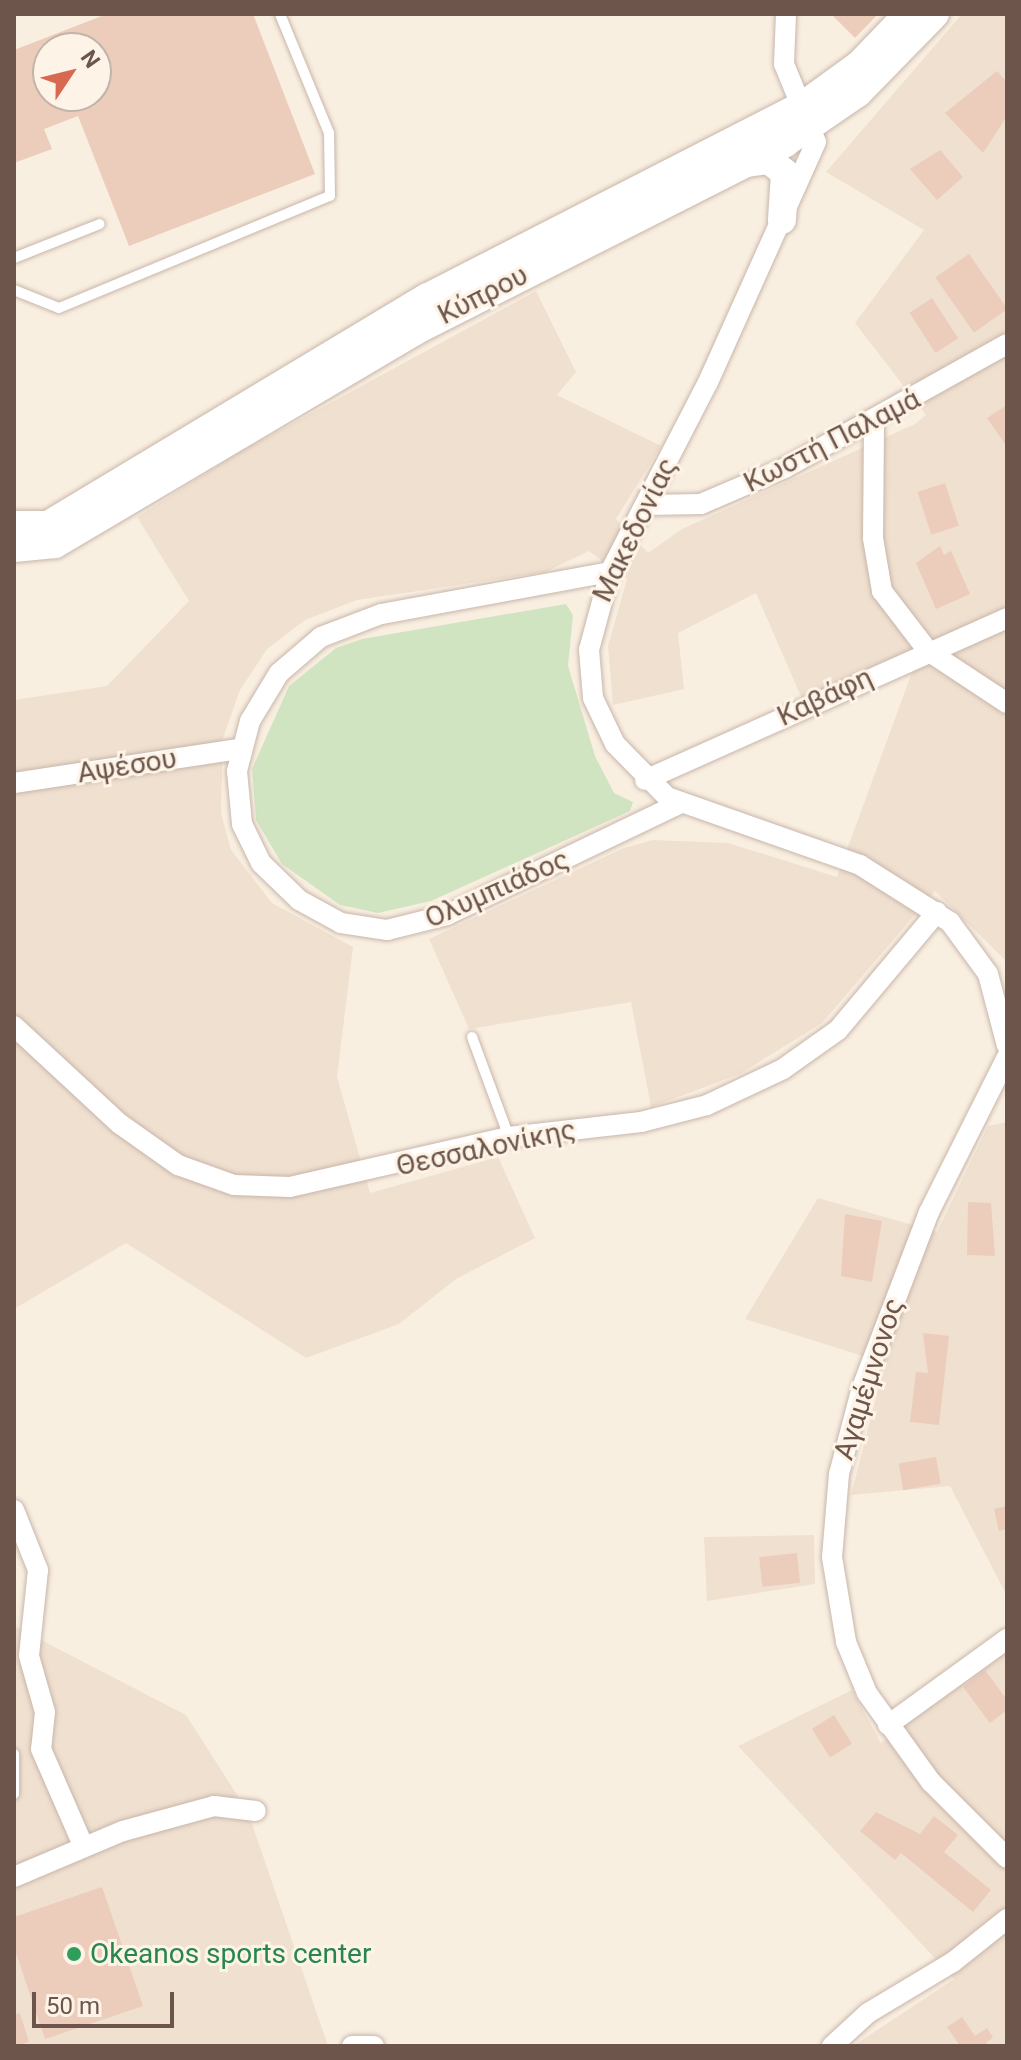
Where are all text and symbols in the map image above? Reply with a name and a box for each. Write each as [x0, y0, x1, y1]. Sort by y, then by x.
north arrow [32, 32, 112, 112]
text: N [76, 46, 105, 73]
street label: Κύπρου [432, 258, 534, 332]
street label: Κωστή Παλαμά [738, 382, 926, 500]
street label: Μακεδονίας [586, 452, 684, 608]
street label: Καβάφη [772, 660, 878, 734]
street label: Αψέσου [75, 742, 179, 790]
street label: Ολυμπιάδος [420, 842, 574, 936]
street label: Θεσσαλονίκης [393, 1113, 579, 1183]
street label: Αγαμέμνονος [827, 1294, 911, 1464]
place label: Okeanos sports center [90, 1937, 371, 1971]
marker: Okeanos sports center [65, 1945, 83, 1963]
scale bar [36, 1976, 178, 2026]
text: 50 m [46, 1992, 100, 2020]

